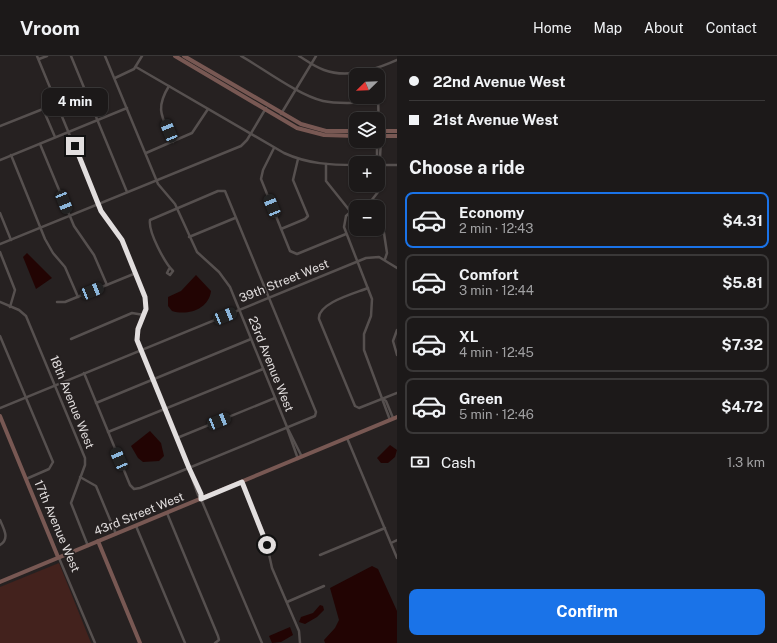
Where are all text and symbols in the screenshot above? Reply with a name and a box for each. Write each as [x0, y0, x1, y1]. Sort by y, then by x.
text: Vroom [20, 17, 80, 39]
text: Home [533, 20, 572, 36]
text: Map [594, 20, 622, 36]
text: About [644, 20, 684, 36]
text: Contact [706, 20, 757, 36]
north arrow [349, 68, 385, 104]
map controls [349, 68, 385, 236]
text: 22nd Avenue West [433, 73, 566, 90]
callout: 4 min [42, 88, 108, 116]
text: 4 min [58, 94, 92, 109]
text: 21st Avenue West [433, 111, 559, 128]
button: layers [349, 112, 385, 148]
car [159, 118, 179, 144]
route end [66, 137, 84, 155]
button: + [349, 156, 385, 192]
text: Choose a ride [409, 157, 525, 178]
car [54, 189, 74, 215]
car [262, 193, 282, 219]
button: − [349, 200, 385, 236]
icon: car [411, 202, 447, 238]
text: Economy [459, 204, 524, 221]
text: $4.31 [723, 212, 763, 229]
text: 2 min · 12:43 [459, 221, 533, 236]
street label: 39th Street West [237, 257, 331, 305]
icon: car [411, 264, 447, 300]
text: Comfort [459, 266, 519, 283]
text: $5.81 [722, 274, 763, 291]
car [79, 281, 105, 301]
text: 3 min · 12:44 [459, 283, 534, 298]
car [212, 306, 238, 326]
street label: 23rd Avenue West [246, 314, 297, 414]
icon: car [411, 326, 447, 362]
text: XL [459, 328, 478, 345]
text: $7.32 [722, 336, 763, 353]
text: 4 min · 12:45 [459, 345, 534, 360]
street label: 18th Avenue West [47, 353, 97, 451]
icon: car [411, 388, 447, 424]
text: Green [459, 390, 503, 407]
text: $4.72 [721, 398, 763, 415]
text: 5 min · 12:46 [459, 407, 534, 422]
car [206, 411, 232, 431]
car [109, 446, 129, 472]
icon: cash [409, 451, 431, 473]
text: Cash [441, 454, 476, 471]
text: 1.3 km [727, 455, 765, 470]
street label: 17th Avenue West [31, 478, 83, 574]
street label: 43rd Street West [92, 489, 186, 538]
route start [258, 536, 276, 554]
button: Confirm [409, 589, 765, 635]

